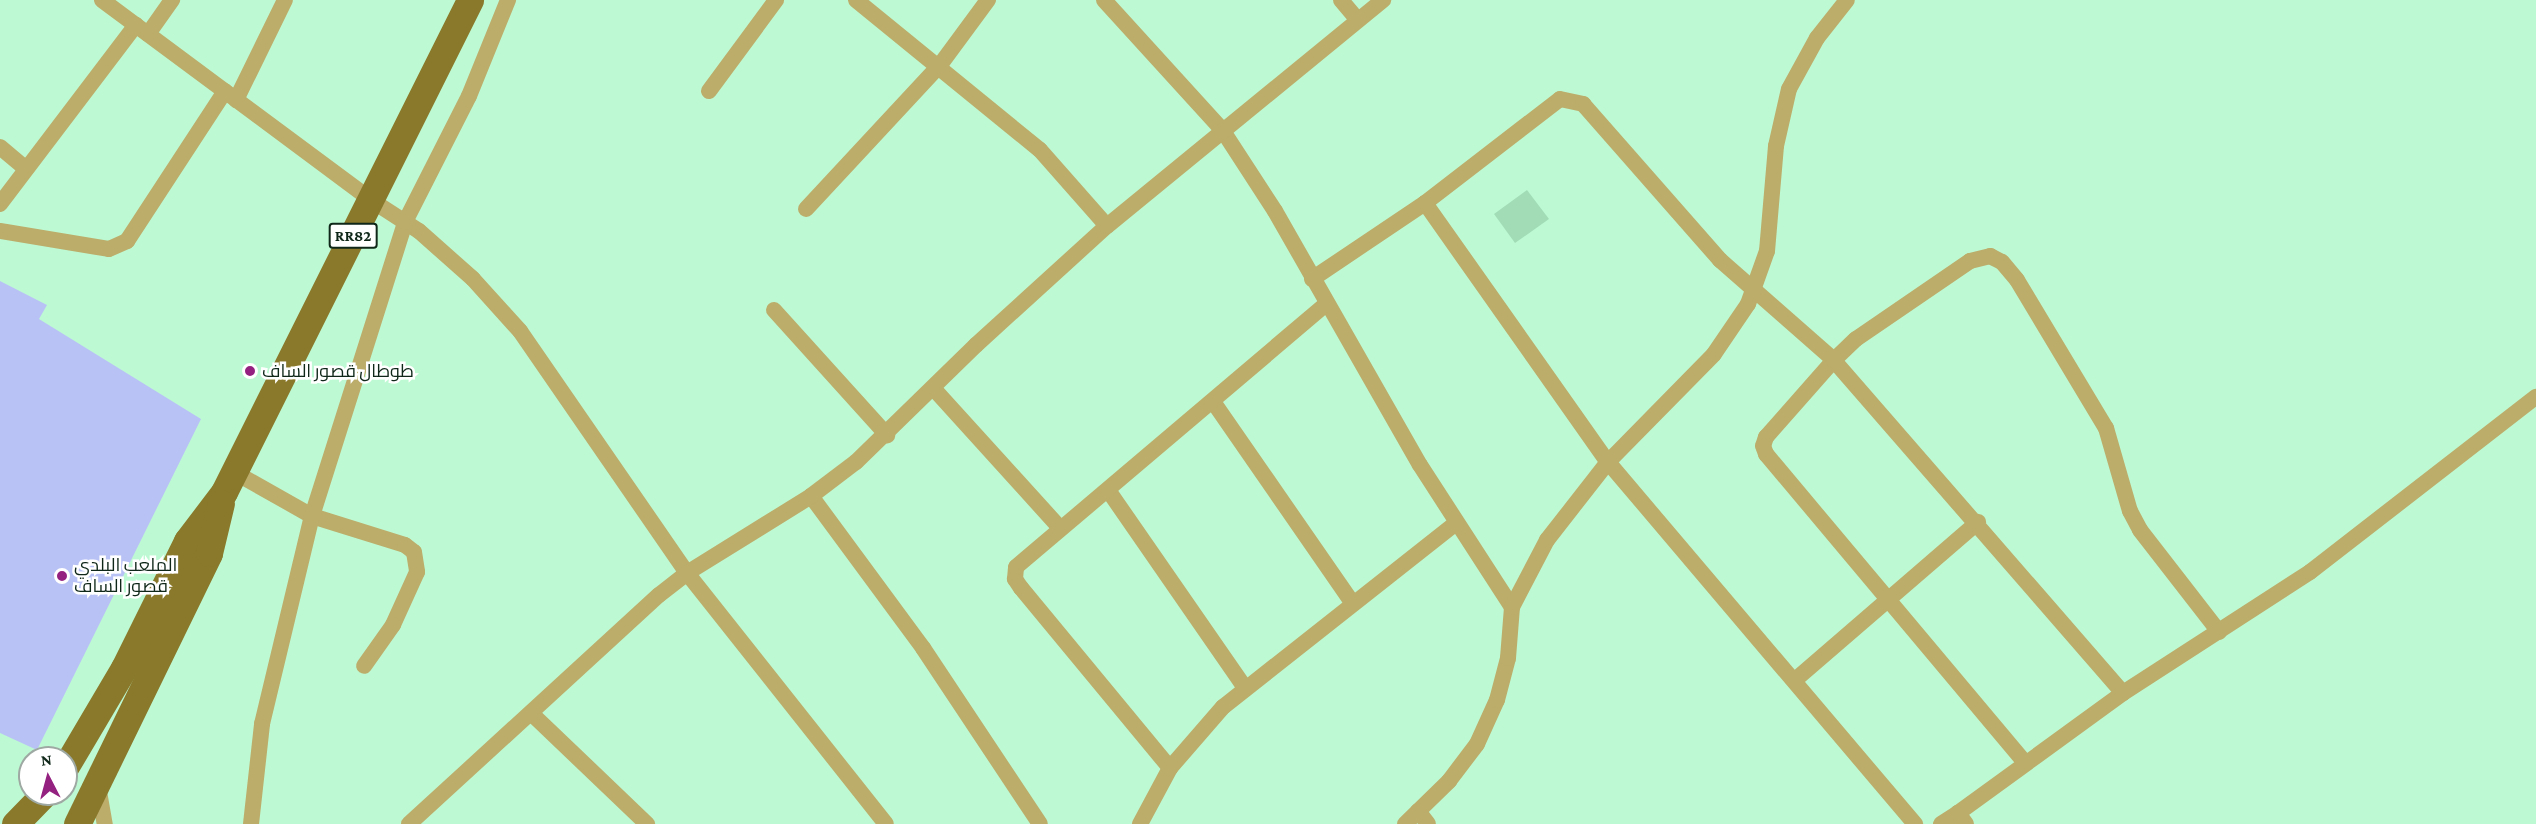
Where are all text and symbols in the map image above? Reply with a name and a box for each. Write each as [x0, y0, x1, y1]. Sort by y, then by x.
road number: RR82 [328, 223, 378, 249]
place label: طوطال قصور الساف [262, 360, 414, 382]
marker: طوطال قصور الساف [243, 364, 257, 378]
place label: الملعب البلدي قصور الساف [74, 555, 177, 598]
marker: الملعب البلدي قصور الساف [55, 569, 69, 583]
north arrow [18, 746, 78, 806]
text: N [40, 751, 53, 769]

